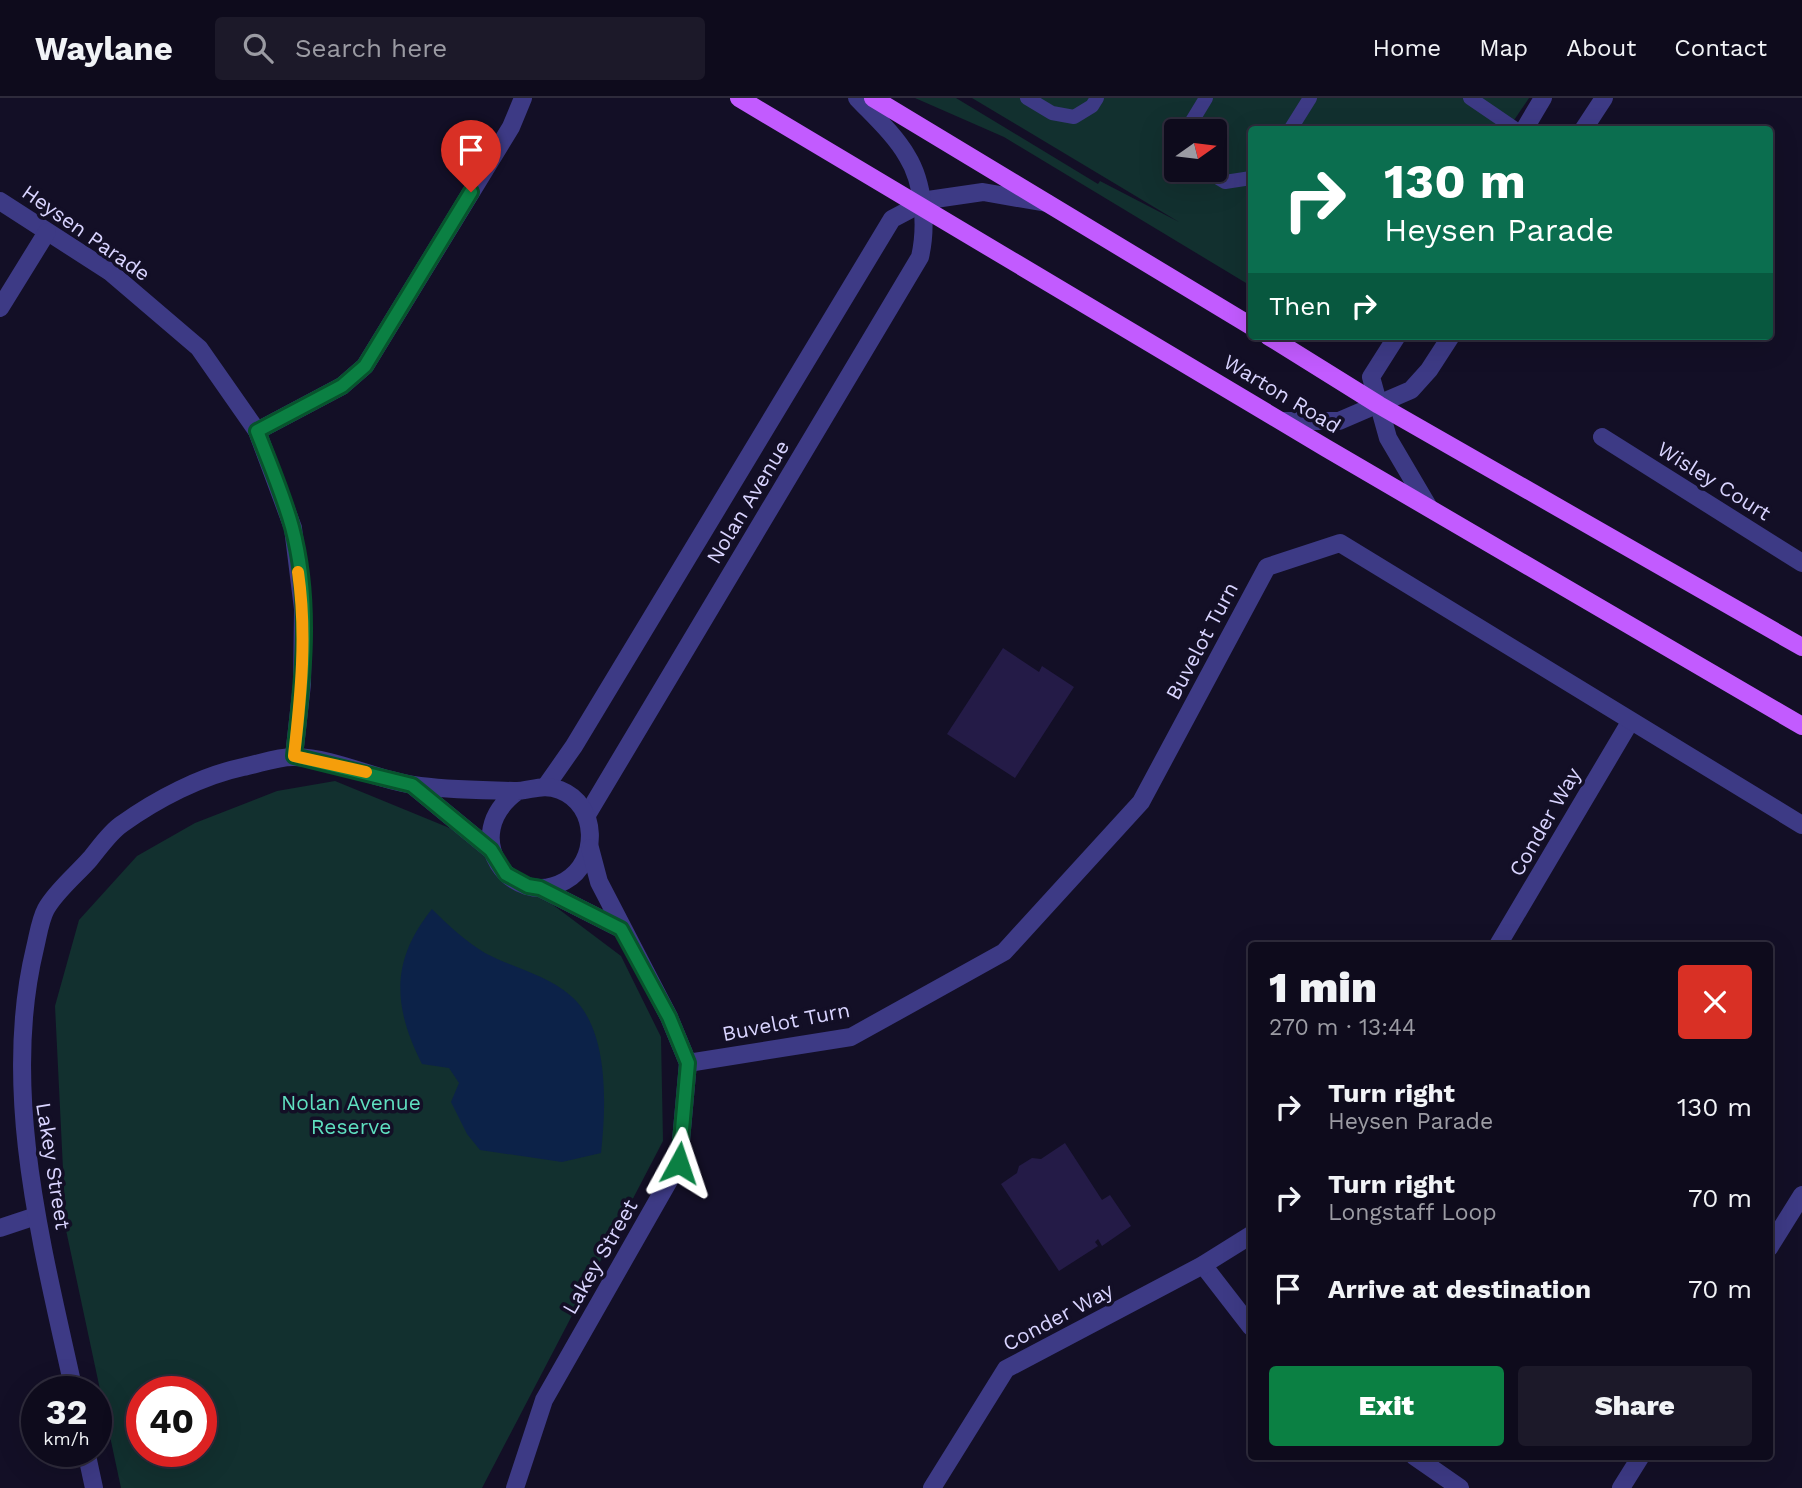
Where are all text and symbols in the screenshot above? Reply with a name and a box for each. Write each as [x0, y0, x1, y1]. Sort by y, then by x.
search box [215, 17, 705, 80]
text: Waylane [35, 29, 173, 68]
icon: search [239, 29, 277, 67]
text: Search here [295, 33, 447, 63]
text: Home [1373, 34, 1441, 62]
text: Map [1479, 34, 1528, 62]
text: About [1566, 34, 1636, 62]
text: Contact [1674, 34, 1767, 62]
north arrow [1164, 119, 1227, 182]
map controls [1164, 119, 1227, 182]
pin [441, 120, 501, 192]
icon: arrive [452, 131, 490, 169]
text: 130 m [1384, 152, 1526, 210]
icon: right [1269, 154, 1360, 245]
street label: Heysen Parade [17, 179, 155, 286]
text: Heysen Parade [1384, 211, 1614, 249]
icon: right [1345, 287, 1383, 325]
text: Then [1269, 291, 1331, 321]
street label: Warton Road [1219, 349, 1345, 438]
street label: Nolan Avenue [701, 435, 794, 568]
street label: Wisley Court [1653, 436, 1776, 525]
street label: Buvelot Turn [1160, 578, 1243, 704]
street label: Conder Way [1503, 763, 1586, 881]
text: 1 min [1269, 963, 1377, 1012]
button: close [1678, 965, 1752, 1039]
street label: Buvelot Turn [720, 997, 852, 1046]
text: 270 m · 13:44 [1269, 1014, 1416, 1041]
text: Turn right [1328, 1078, 1455, 1108]
icon: right [1269, 1088, 1307, 1126]
park label: Nolan Avenue Reserve [281, 1090, 421, 1139]
text: 130 m [1677, 1092, 1752, 1122]
street label: Lakey Street [31, 1101, 76, 1231]
text: Heysen Parade [1328, 1108, 1493, 1135]
position arrow [642, 1126, 716, 1200]
text: Turn right [1328, 1169, 1455, 1199]
icon: right [1269, 1179, 1307, 1217]
text: 70 m [1688, 1183, 1752, 1213]
street label: Lakey Street [557, 1195, 643, 1319]
text: Longstaff Loop [1328, 1199, 1497, 1226]
icon: arrive [1269, 1270, 1307, 1308]
text: Arrive at destination [1328, 1274, 1591, 1304]
text: 70 m [1688, 1274, 1752, 1304]
street label: Conder Way [998, 1277, 1117, 1356]
button: Exit [1269, 1366, 1504, 1446]
button: Share [1518, 1366, 1752, 1446]
speed limit sign: 40 [126, 1376, 217, 1467]
text: 32 [46, 1391, 87, 1433]
text: km/h [43, 1428, 90, 1449]

